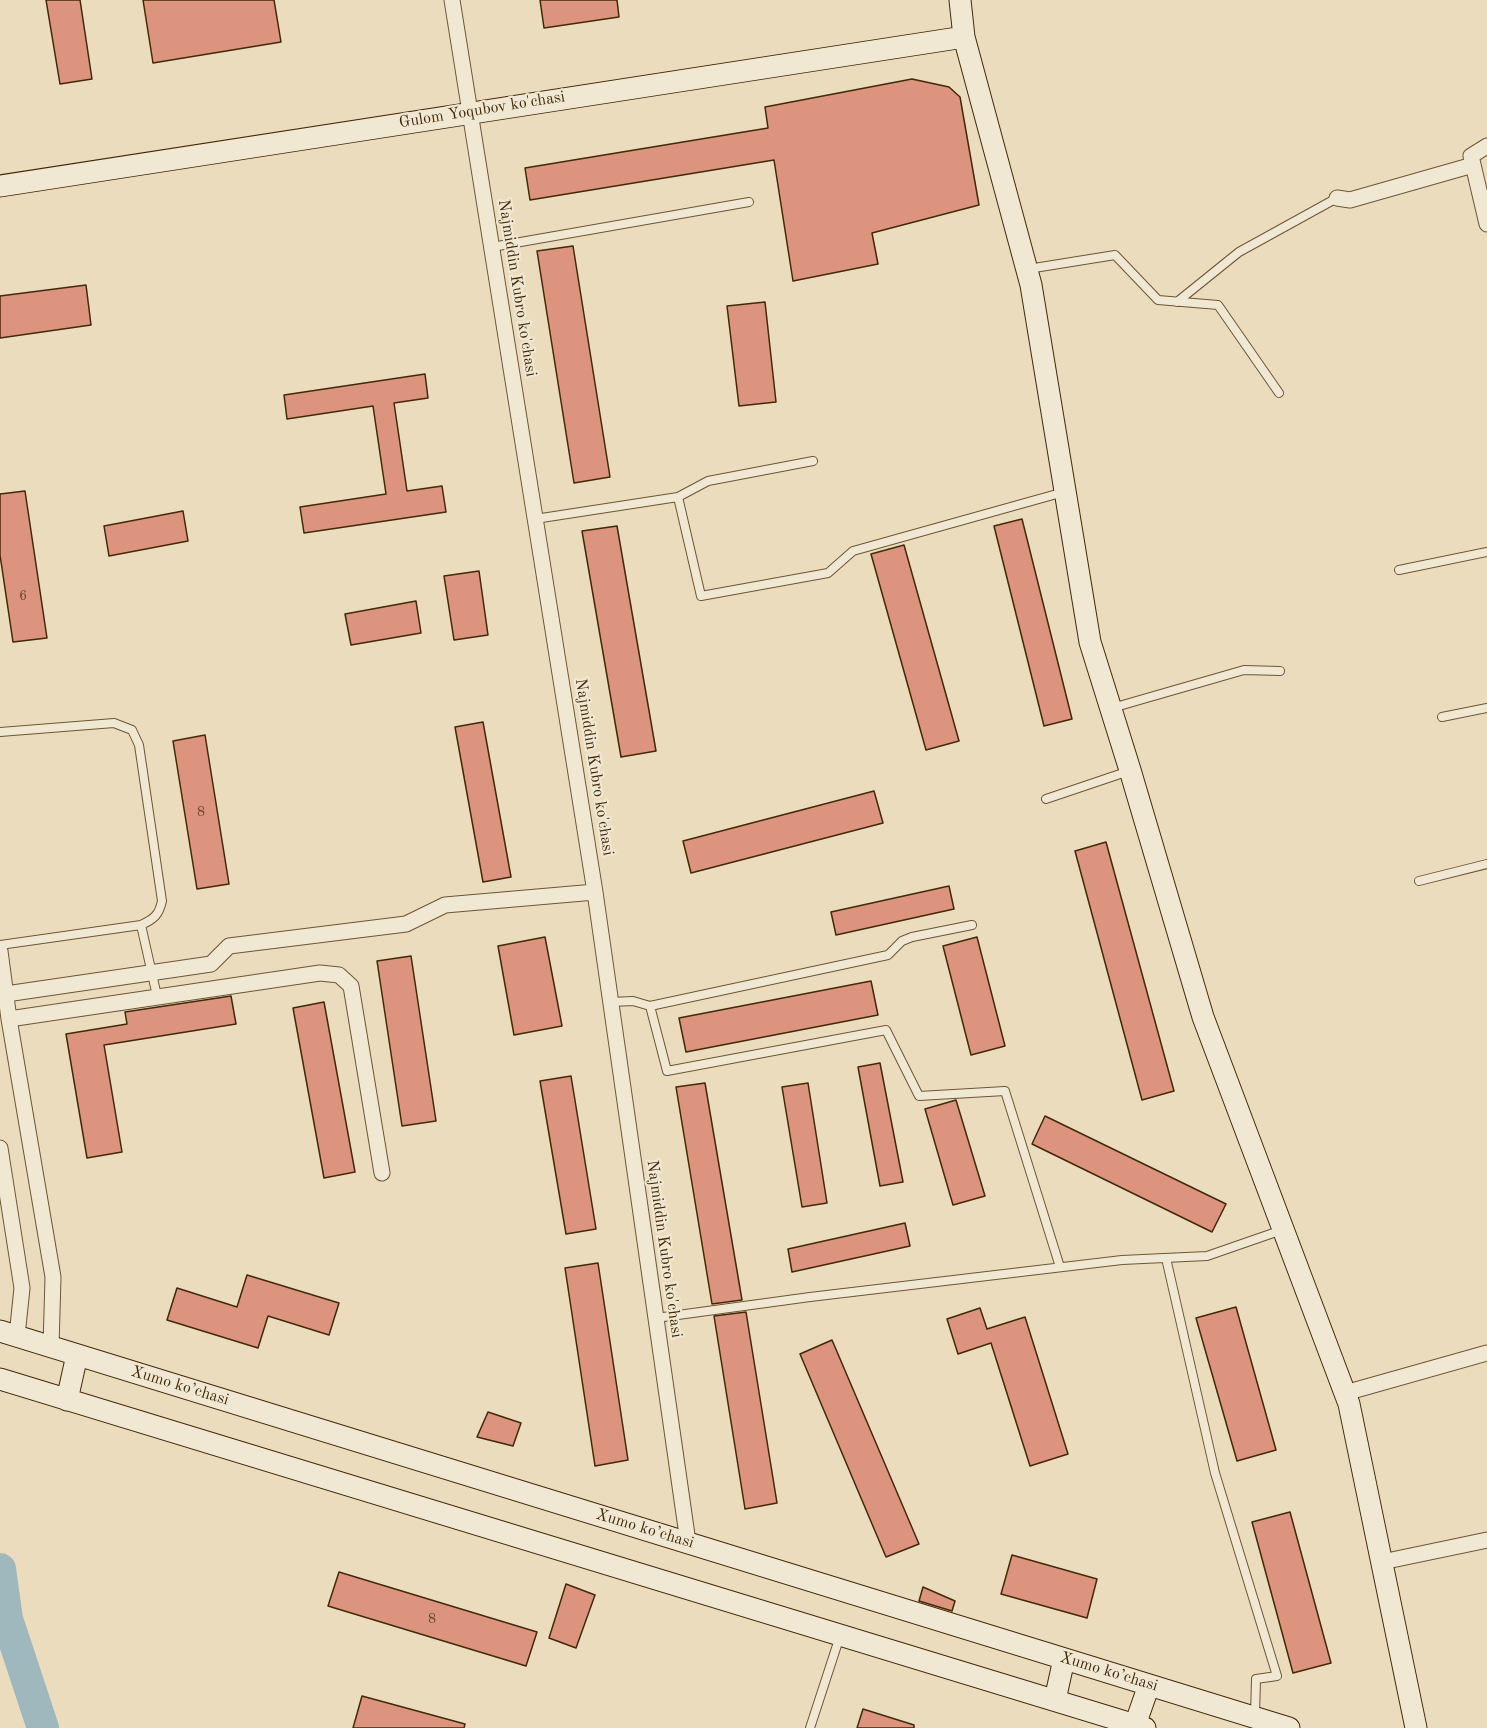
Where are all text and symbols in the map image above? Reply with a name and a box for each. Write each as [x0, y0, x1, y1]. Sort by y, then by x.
street label: Gulom Yoqubov ko'chasi [398, 87, 566, 133]
street label: Najmiddin Kubro ko'chasi [493, 198, 541, 378]
house number: 6 [19, 588, 27, 604]
street label: Najmiddin Kubro ko'chasi [570, 677, 618, 857]
house number: 8 [197, 804, 205, 820]
street label: Najmiddin Kubro ko'chasi [642, 1159, 686, 1339]
street label: Xumo ko’chasi [129, 1362, 231, 1410]
street label: Xumo ko’chasi [594, 1505, 696, 1553]
house number: 8 [428, 1611, 436, 1627]
street label: Xumo ko’chasi [1058, 1648, 1160, 1696]

